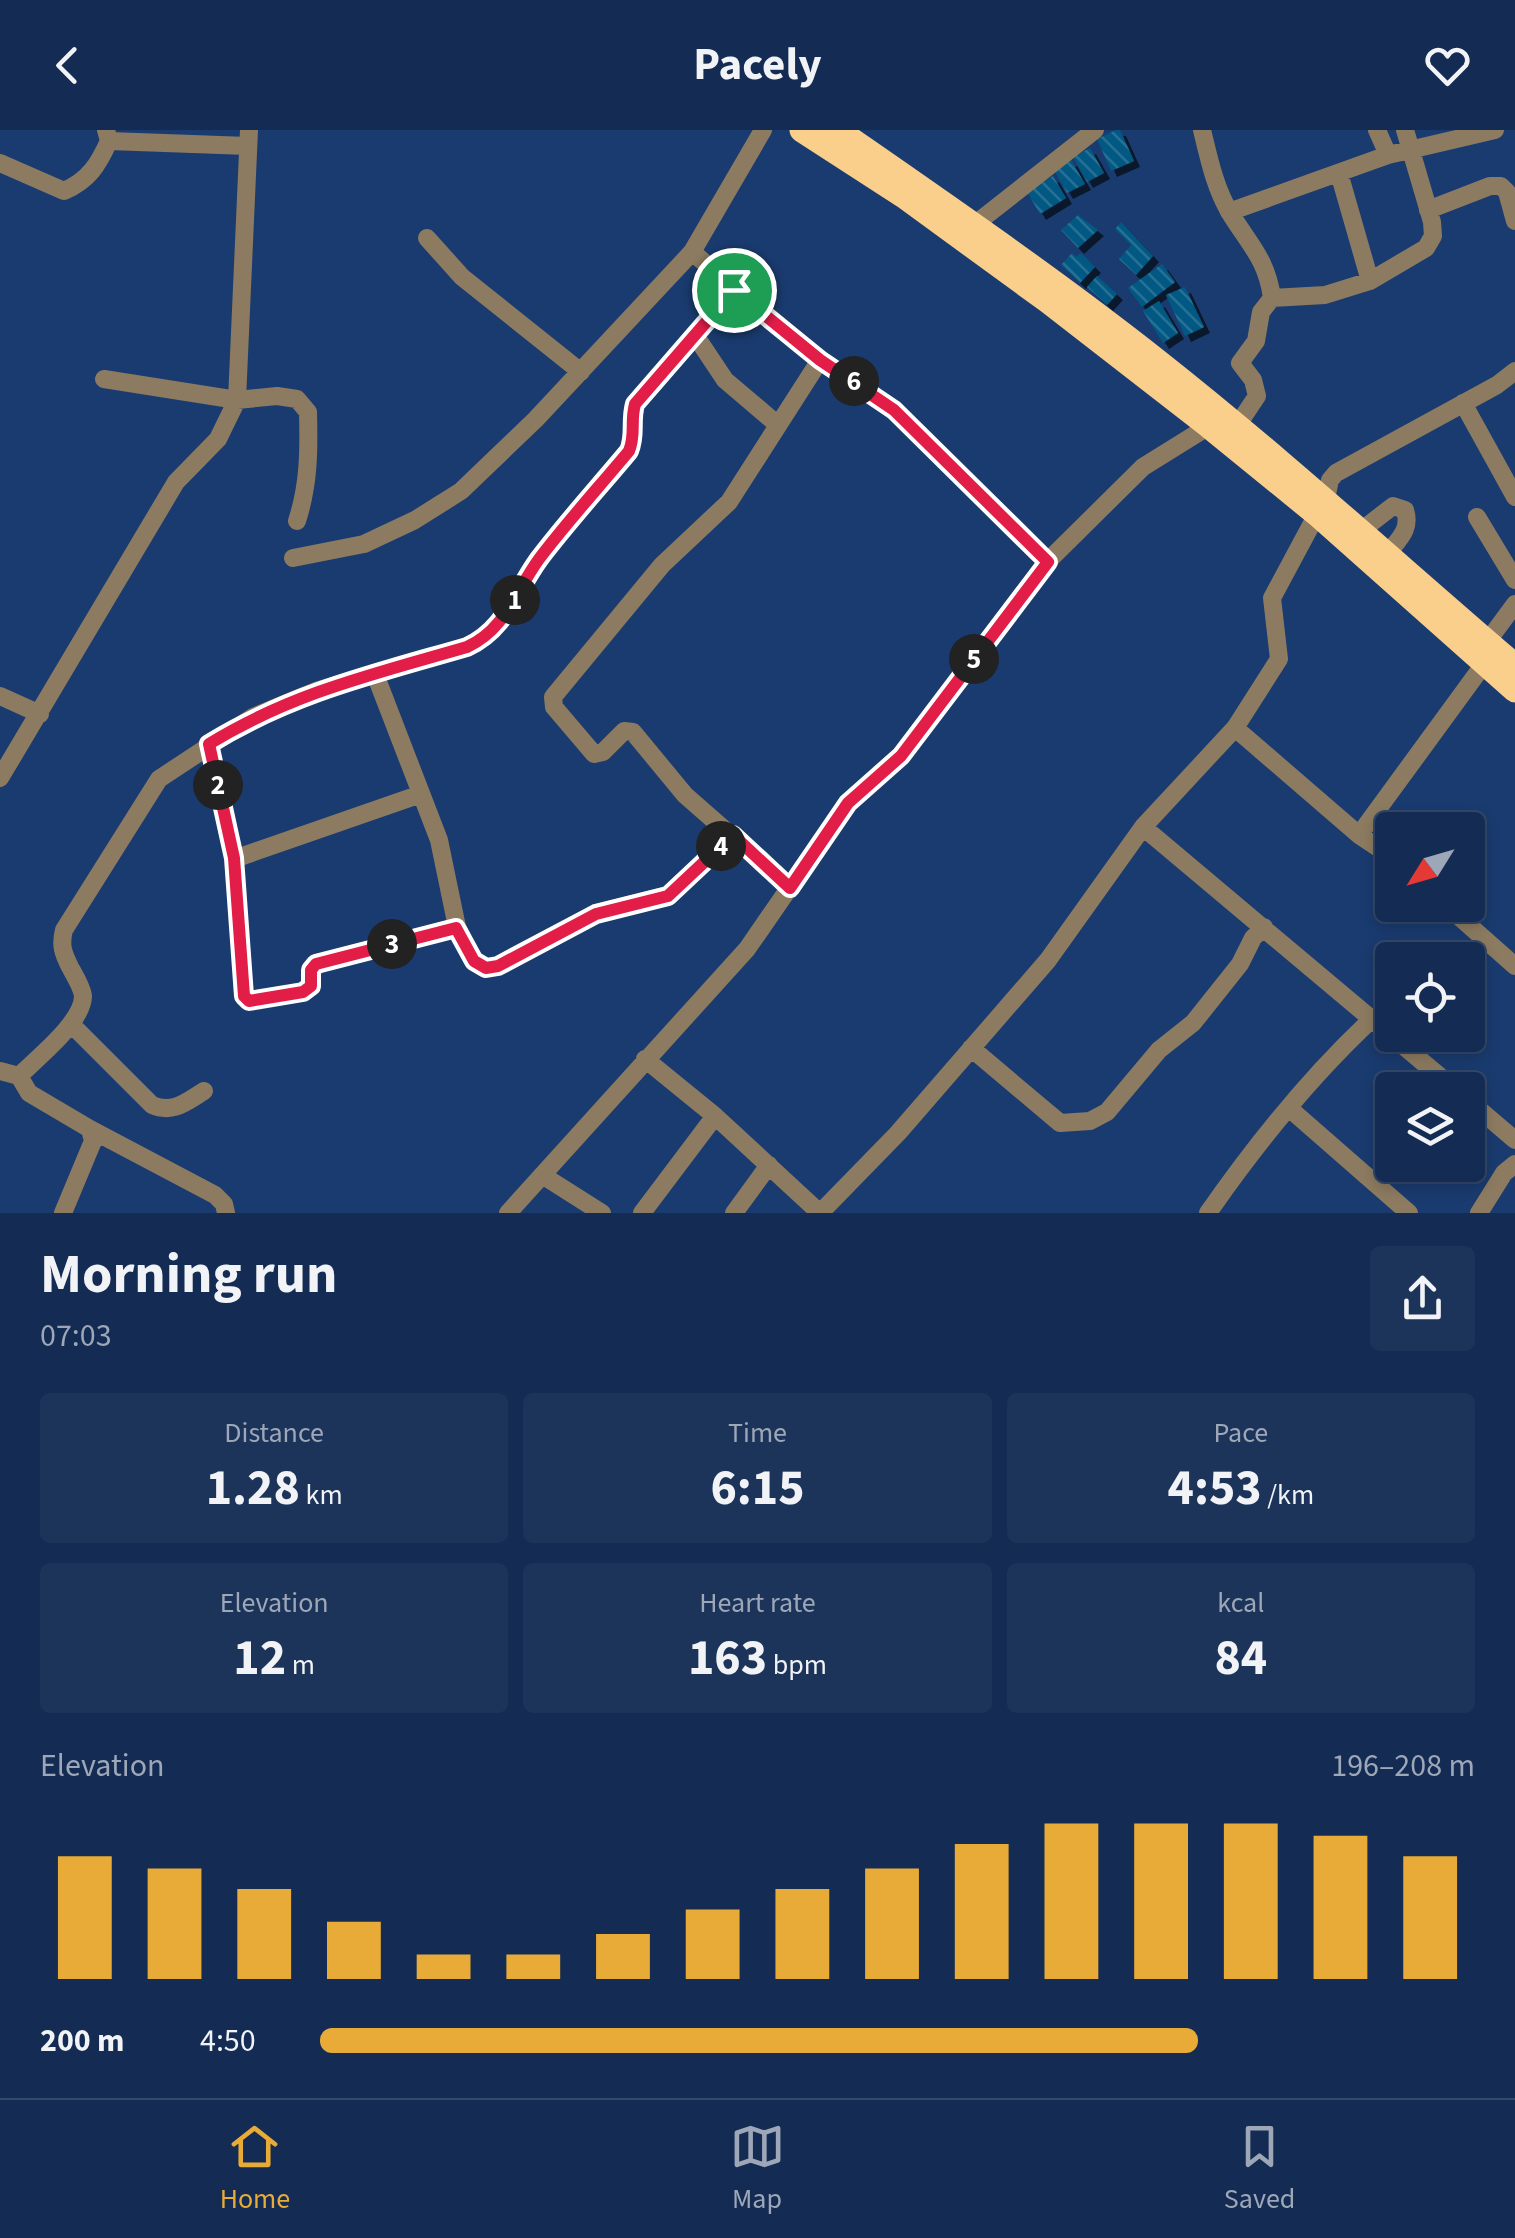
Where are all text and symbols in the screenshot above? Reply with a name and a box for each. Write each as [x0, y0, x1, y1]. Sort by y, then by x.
text: Pacely [693, 33, 822, 97]
icon: back [40, 38, 95, 93]
icon: heart [1420, 38, 1475, 93]
pin [692, 248, 777, 333]
icon: arrive [707, 263, 762, 318]
pin: 6 [829, 356, 879, 406]
text: 6 [847, 361, 861, 401]
pin: 1 [490, 575, 540, 625]
text: 1 [508, 580, 522, 620]
pin: 5 [949, 634, 999, 684]
text: 5 [967, 639, 981, 679]
pin: 2 [193, 760, 243, 810]
text: 2 [211, 765, 225, 805]
north arrow [1375, 812, 1485, 922]
map controls [1375, 812, 1485, 1182]
pin: 4 [696, 821, 746, 871]
text: 4 [714, 826, 728, 866]
pin: 3 [367, 919, 417, 969]
text: 3 [385, 924, 399, 964]
button: locate [1375, 942, 1485, 1052]
button: layers [1375, 1072, 1485, 1182]
text: Morning run [40, 1236, 337, 1314]
button: share [1370, 1246, 1475, 1351]
text: 07:03 [40, 1313, 112, 1359]
text: Distance [224, 1413, 324, 1453]
text: Time [728, 1413, 787, 1453]
text: Pace [1213, 1413, 1268, 1453]
text: 1.28 [206, 1453, 300, 1524]
text: 6:15 [710, 1453, 805, 1524]
text: 4:53 [1167, 1453, 1262, 1524]
text: km [300, 1475, 343, 1515]
text: /km [1262, 1475, 1314, 1515]
text: Elevation [220, 1583, 329, 1623]
text: Heart rate [699, 1583, 816, 1623]
text: kcal [1217, 1583, 1264, 1623]
text: 12 [233, 1623, 286, 1694]
text: 163 [688, 1623, 767, 1694]
text: 84 [1214, 1623, 1267, 1694]
text: m [286, 1645, 315, 1685]
text: bpm [767, 1645, 827, 1685]
text: Elevation [40, 1743, 165, 1789]
text: 196–208 m [1331, 1743, 1475, 1789]
text: 200 m [40, 2018, 125, 2064]
text: 4:50 [200, 2018, 256, 2064]
tab: Home [220, 2119, 290, 2219]
tab: Map [730, 2119, 785, 2219]
tab: Saved [1224, 2119, 1295, 2219]

